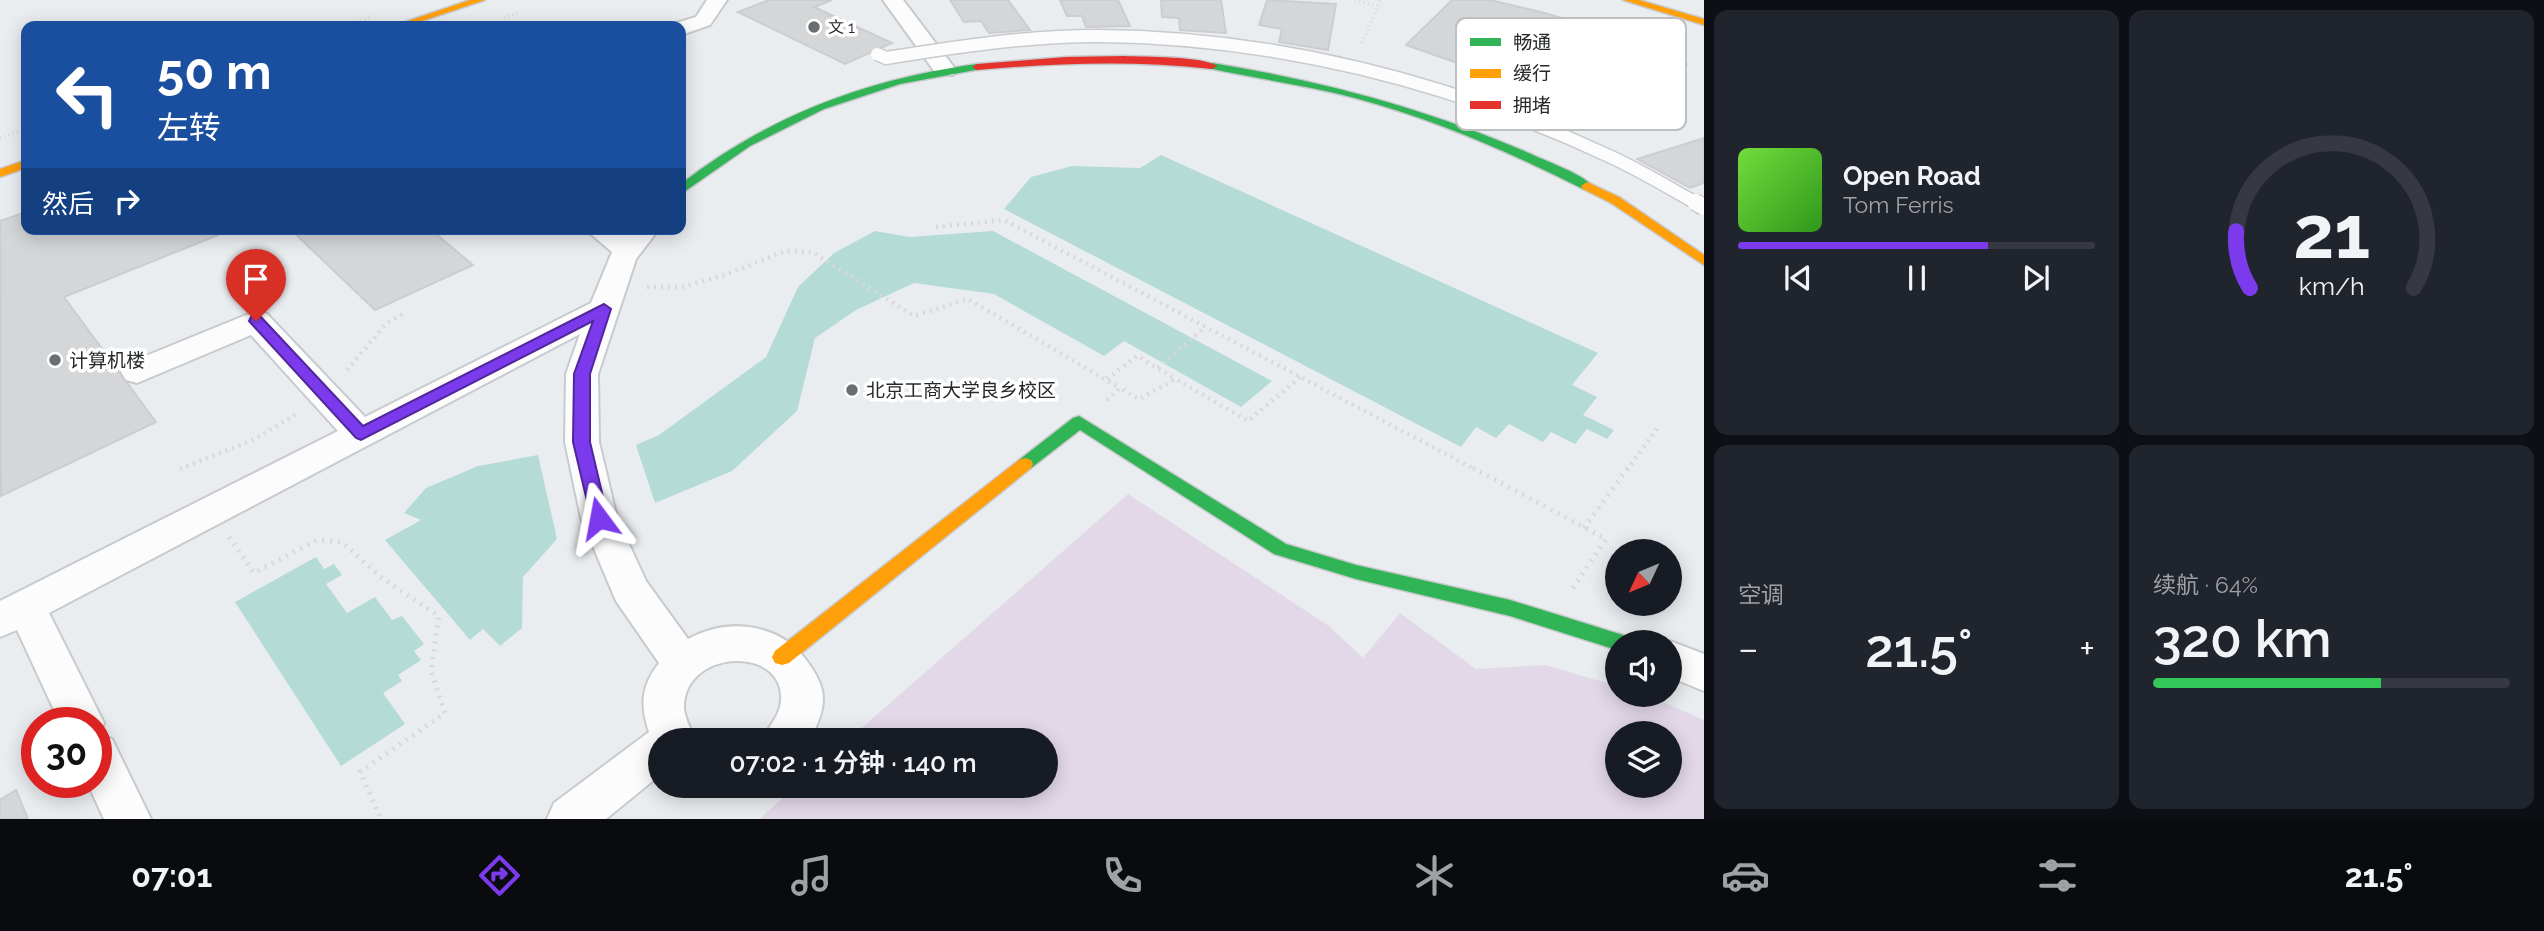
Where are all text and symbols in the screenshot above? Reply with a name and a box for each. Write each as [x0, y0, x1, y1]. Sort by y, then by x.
place label: 文 1 [828, 18, 855, 37]
legend [1456, 18, 1686, 130]
marker: 文 1 [806, 19, 822, 35]
text: 畅通 [1513, 31, 1551, 53]
text: 50 m [157, 43, 272, 100]
icon: left [42, 49, 133, 140]
text: 缓行 [1513, 62, 1551, 84]
text: 拥堵 [1513, 94, 1551, 116]
text: 左转 [157, 109, 221, 146]
text: Open Road [1843, 161, 1981, 191]
icon: right [108, 182, 146, 220]
text: 然后 [42, 189, 94, 219]
text: Tom Ferris [1843, 191, 1954, 218]
text: 21 [2293, 191, 2370, 276]
pin [226, 249, 286, 321]
icon: previous [1779, 259, 1817, 297]
icon: pause [1898, 259, 1936, 297]
icon: next [2017, 259, 2055, 297]
icon: arrive [237, 260, 275, 298]
text: km/h [2299, 271, 2364, 301]
place label: 计算机楼 [69, 349, 145, 371]
marker: 计算机楼 [47, 352, 63, 368]
place label: 北京工商大学良乡校区 [866, 379, 1056, 401]
marker: 北京工商大学良乡校区 [844, 382, 860, 398]
position arrow [562, 481, 636, 555]
north arrow [1605, 539, 1682, 616]
map controls [1605, 539, 1682, 798]
text: 续航 · 64% [2153, 571, 2258, 598]
text: 空调 [1738, 581, 1784, 608]
text: 320 km [2153, 608, 2332, 669]
text: 21.5° [1865, 618, 1972, 679]
text: − [1738, 626, 1758, 671]
text: + [2079, 626, 2095, 671]
button: sound [1605, 630, 1682, 707]
speed limit sign: 30 [21, 707, 112, 798]
button: layers [1605, 721, 1682, 798]
text: 07:02 · 1 分钟 · 140 m [729, 748, 977, 778]
icon: directions [475, 851, 524, 900]
icon: music [787, 851, 836, 900]
icon: phone [1098, 851, 1147, 900]
icon: climate [1410, 851, 1459, 900]
icon: car [1721, 851, 1770, 900]
icon: filters [2033, 851, 2082, 900]
text: 07:01 [131, 857, 212, 894]
text: 21.5° [2345, 857, 2413, 894]

